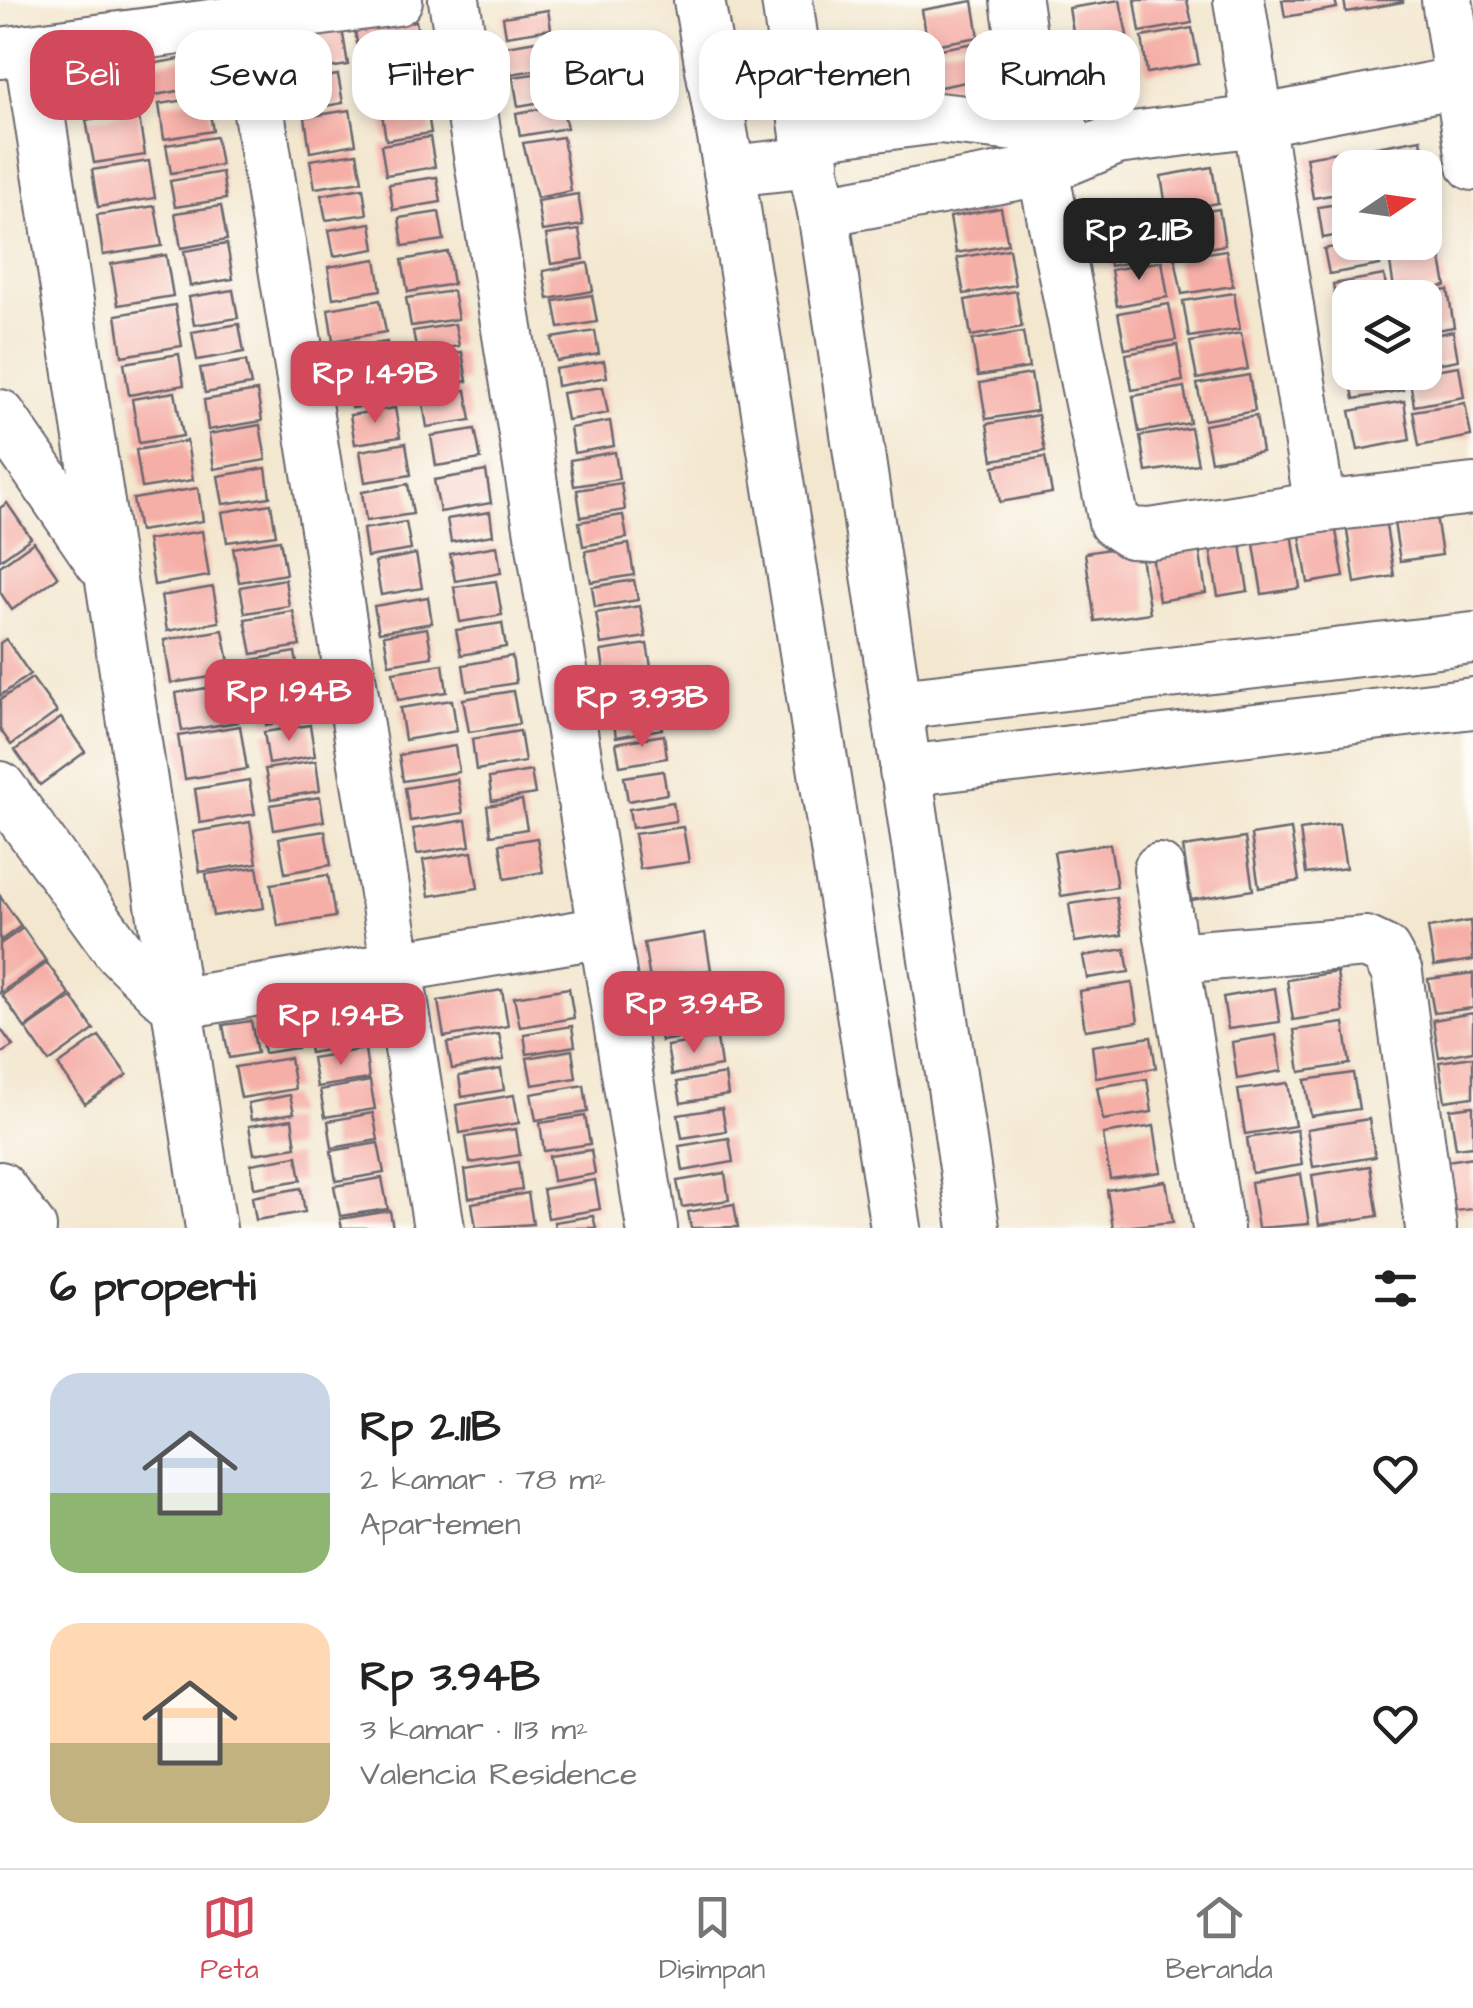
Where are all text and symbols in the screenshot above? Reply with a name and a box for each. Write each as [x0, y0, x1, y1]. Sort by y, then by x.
chip: Beli [30, 30, 155, 120]
chip: Sewa [175, 30, 332, 120]
chip: Filter [352, 30, 510, 120]
chip: Baru [530, 30, 679, 120]
chip: Apartemen [699, 30, 945, 120]
chip: Rumah [965, 30, 1140, 120]
north arrow [1332, 150, 1442, 260]
map controls [1332, 150, 1442, 390]
pin: Rp 2.11B [1036, 198, 1242, 283]
text: Rp 2.11B [1085, 208, 1193, 253]
button: layers [1332, 280, 1442, 390]
pin: Rp 1.49B [272, 341, 478, 426]
text: Rp 1.49B [313, 351, 437, 396]
pin: Rp 1.94B [186, 659, 392, 744]
pin: Rp 3.93B [539, 665, 745, 750]
text: Rp 1.94B [227, 669, 351, 714]
text: Rp 3.93B [576, 675, 708, 720]
pin: Rp 3.94B [591, 971, 797, 1056]
text: Rp 3.94B [626, 981, 762, 1026]
pin: Rp 1.94B [238, 983, 444, 1068]
text: Rp 1.94B [279, 993, 403, 1038]
text: 6 properti [50, 1259, 256, 1317]
icon: filters [1368, 1261, 1423, 1316]
text: Rp 2.11B [360, 1399, 501, 1457]
icon: home [130, 1413, 250, 1533]
icon: heart [1368, 1446, 1423, 1501]
text: 2 kamar · 78 m² [360, 1457, 606, 1502]
text: Apartemen [360, 1502, 521, 1547]
text: Rp 3.94B [360, 1649, 540, 1707]
icon: home [130, 1663, 250, 1783]
icon: heart [1368, 1696, 1423, 1751]
text: 3 kamar · 113 m² [360, 1707, 588, 1752]
text: Valencia Residence [360, 1752, 637, 1797]
tab: Peta [200, 1890, 259, 1989]
tab: Disimpan [659, 1890, 765, 1989]
tab: Beranda [1166, 1890, 1273, 1989]

